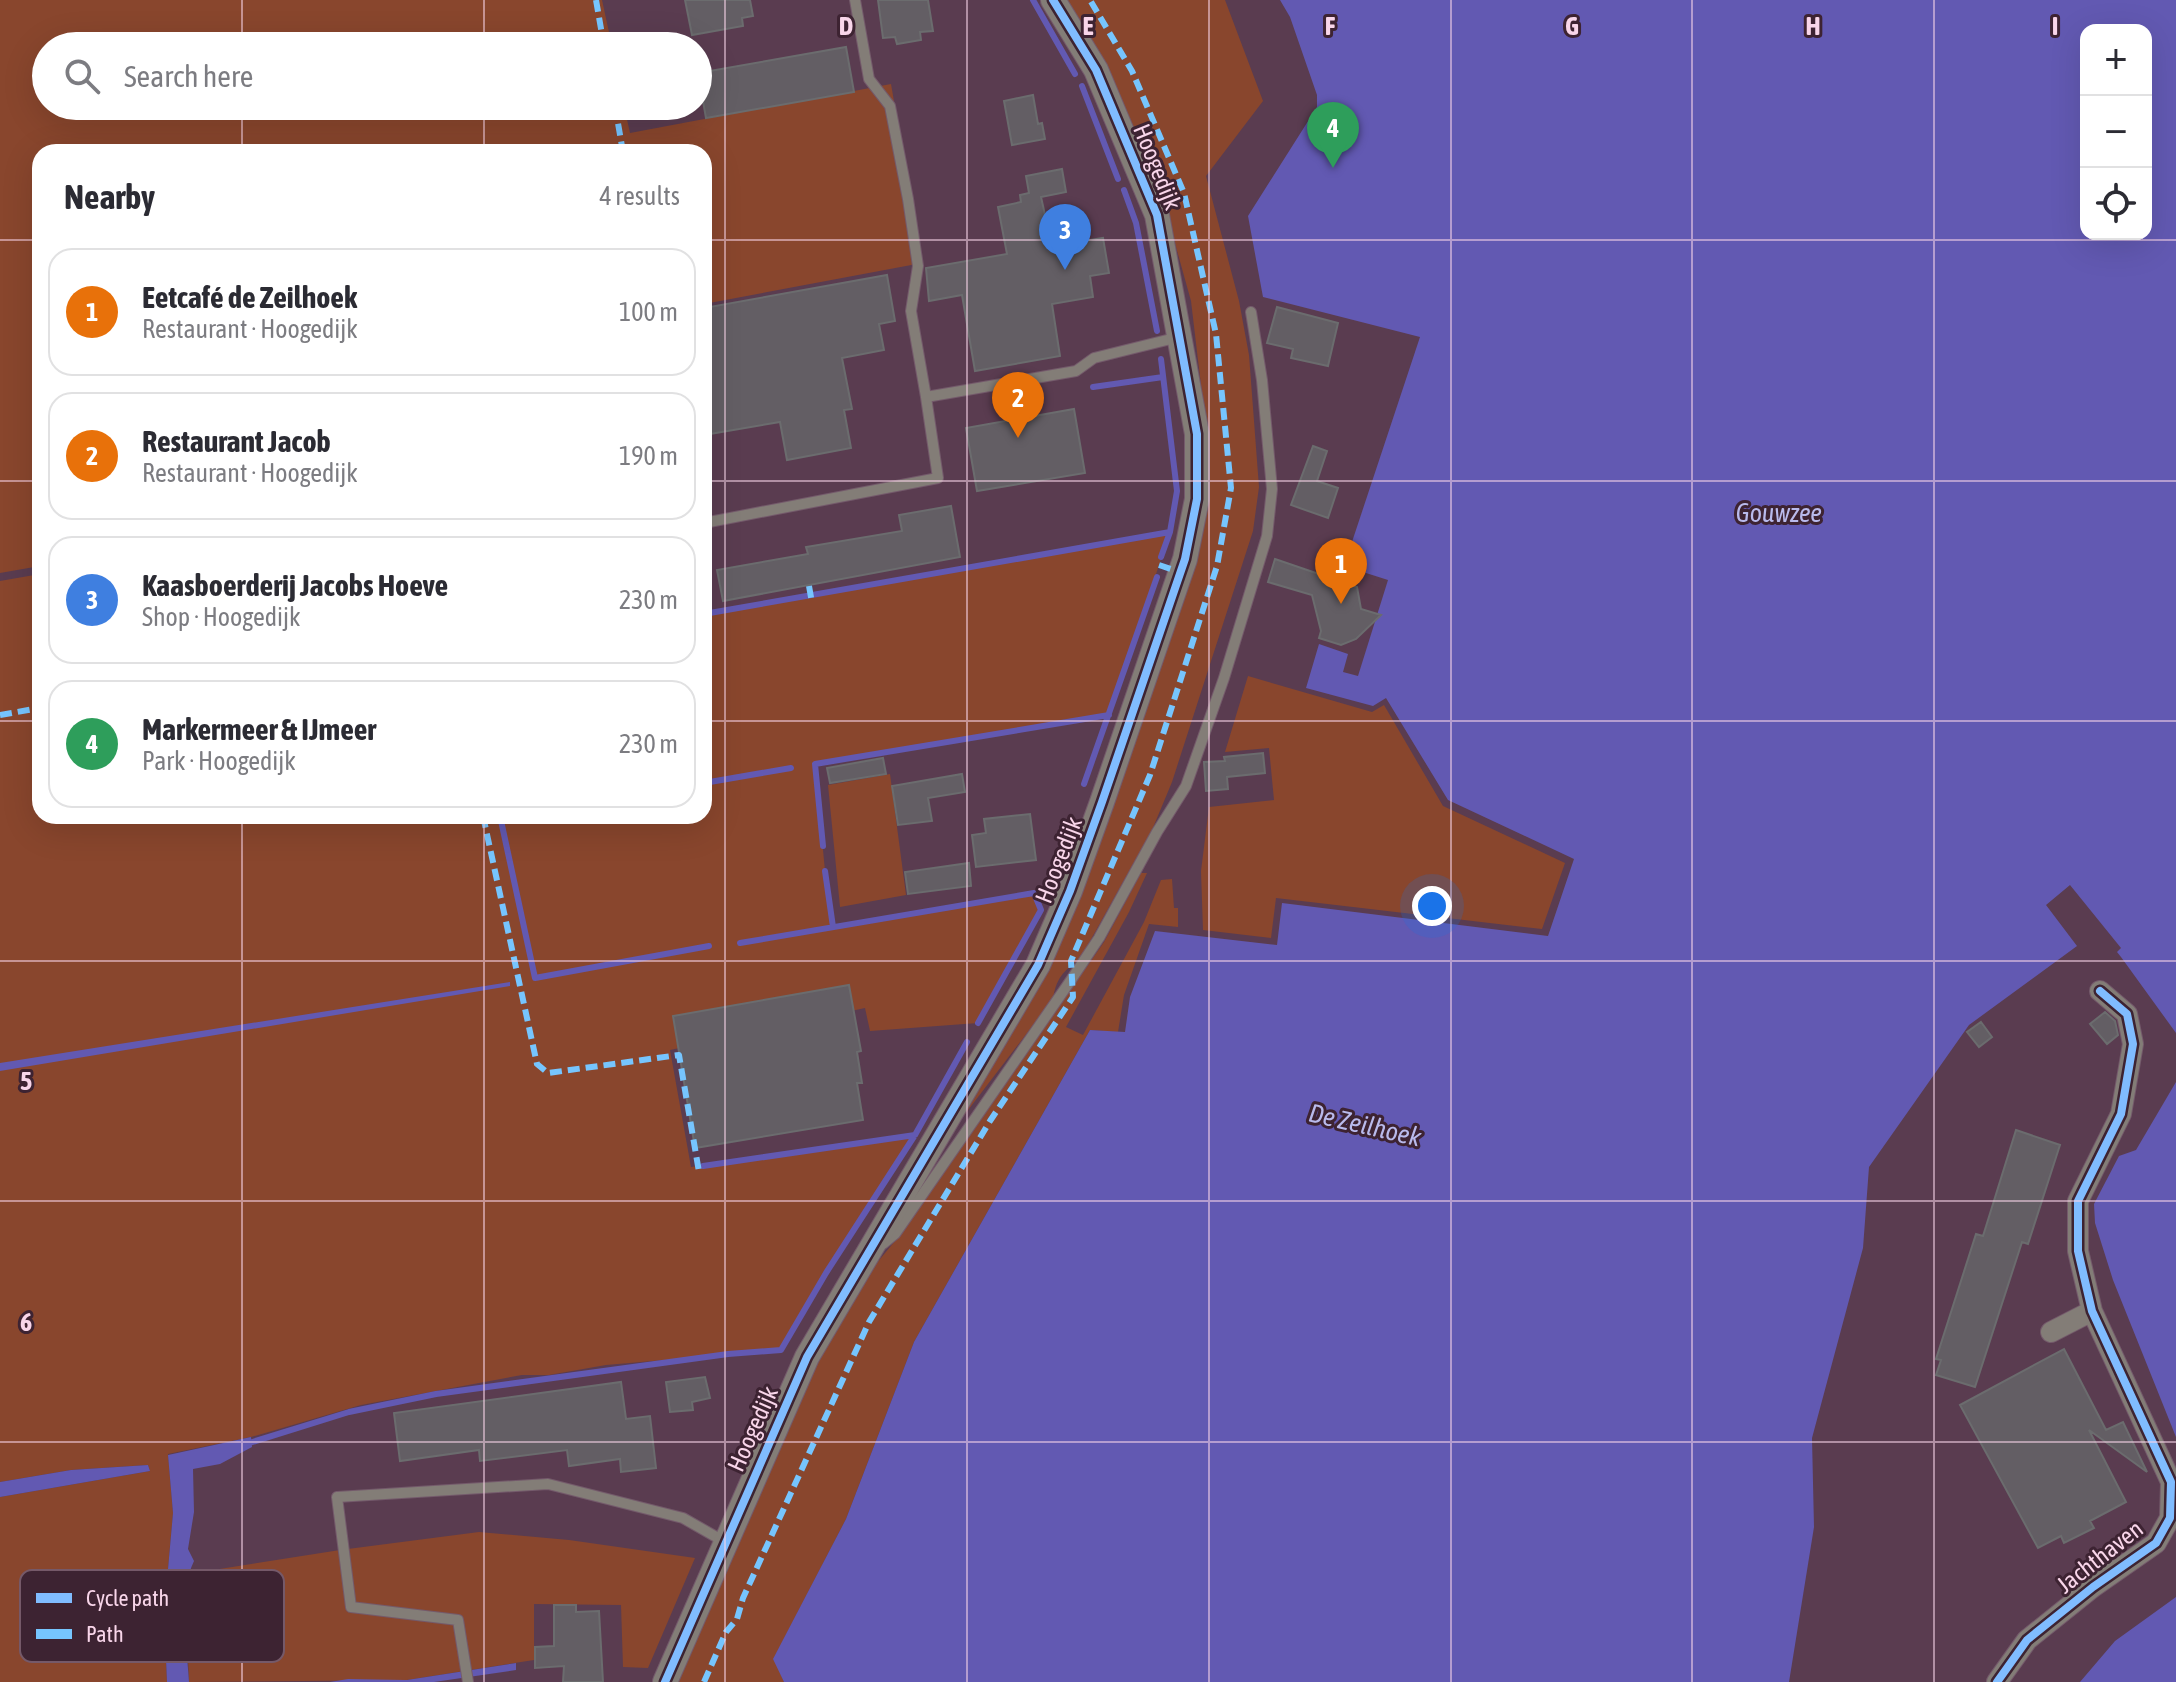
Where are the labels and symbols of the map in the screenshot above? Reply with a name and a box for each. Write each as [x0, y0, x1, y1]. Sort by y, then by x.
text: D [839, 11, 853, 41]
text: E [1082, 11, 1094, 41]
text: F [1325, 11, 1336, 41]
text: G [1565, 11, 1579, 41]
text: H [1805, 11, 1821, 41]
text: I [2052, 11, 2058, 41]
pin: 4 [1307, 102, 1359, 168]
street label: Hoogedijk [1128, 120, 1187, 214]
pin: 3 [1039, 204, 1091, 270]
pin: 2 [992, 372, 1044, 438]
water label: Gouwzee [1736, 498, 1822, 528]
pin: 1 [1315, 538, 1367, 604]
street label: Hoogedijk [1030, 813, 1087, 907]
your location [1412, 886, 1452, 926]
text: 5 [20, 1066, 32, 1096]
water label: De Zeilhoek [1306, 1098, 1425, 1153]
text: 6 [20, 1307, 32, 1337]
street label: Hoogedijk [722, 1382, 783, 1475]
street label: Jachthaven [2051, 1515, 2148, 1598]
legend [20, 1570, 284, 1662]
text: Cycle path [86, 1585, 169, 1611]
text: Path [86, 1621, 124, 1647]

